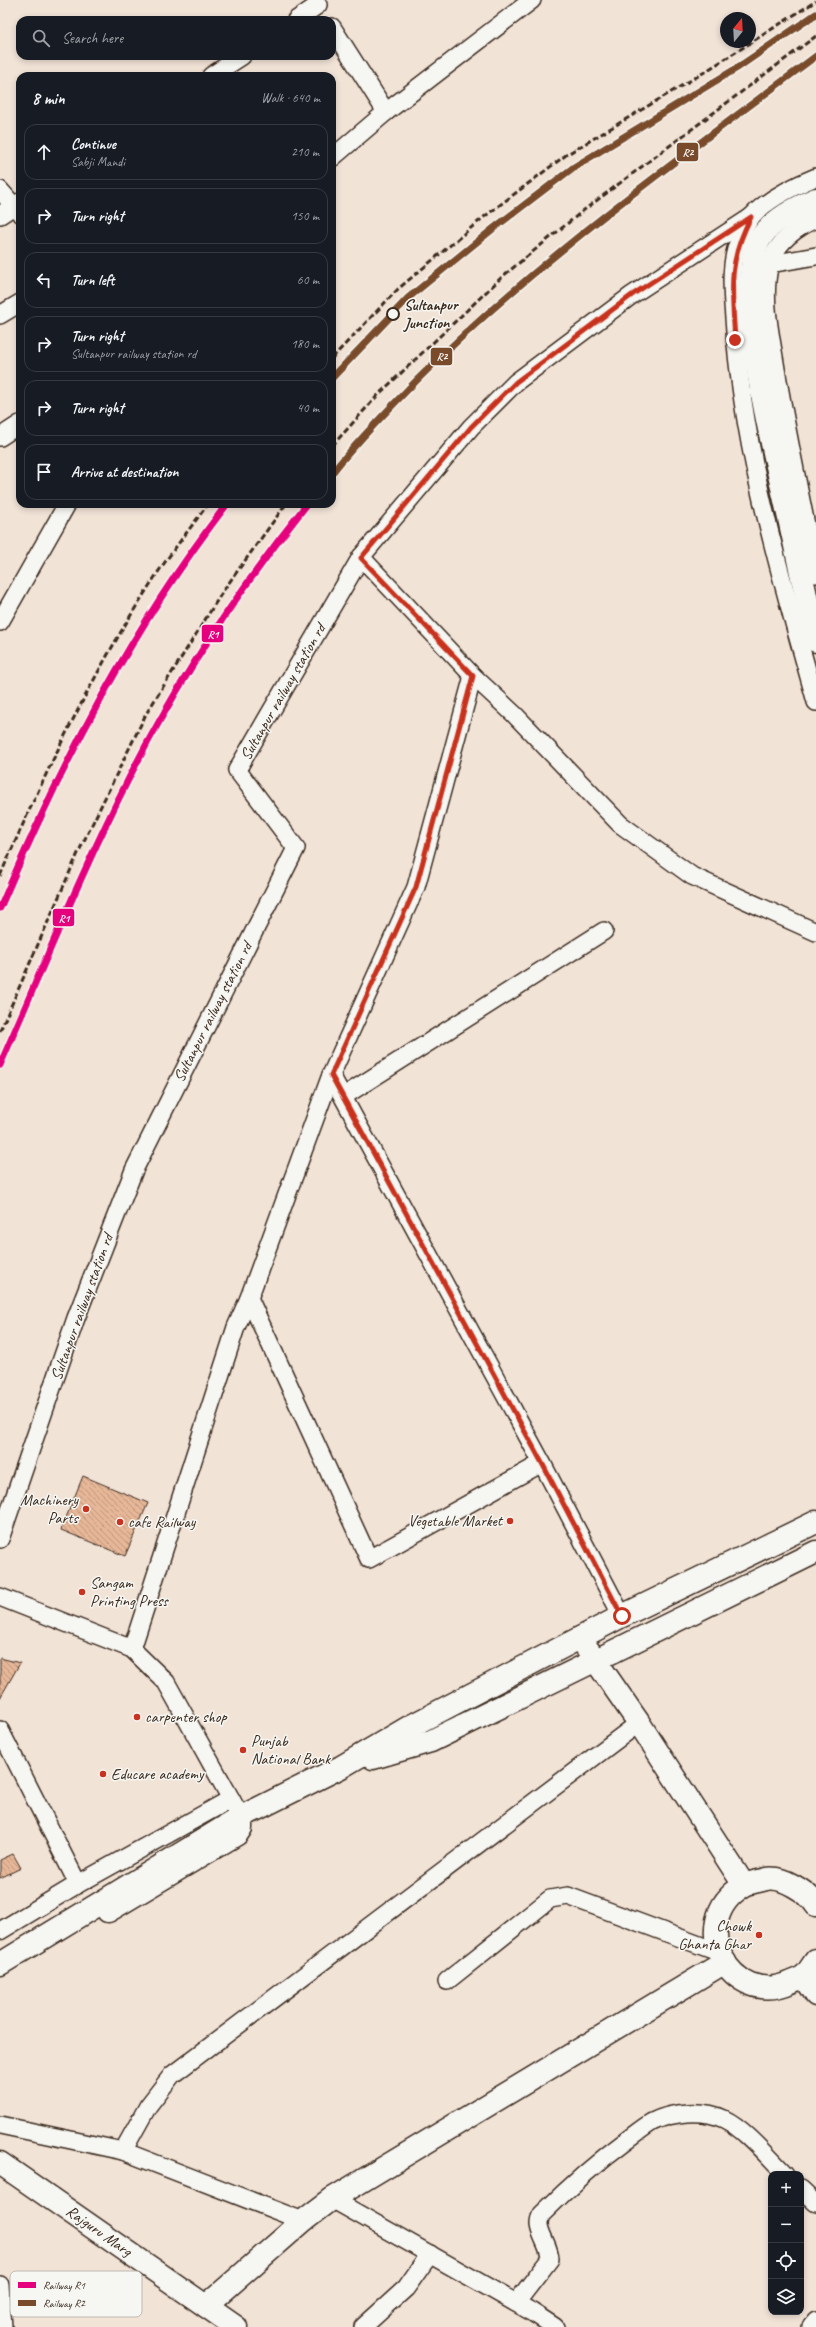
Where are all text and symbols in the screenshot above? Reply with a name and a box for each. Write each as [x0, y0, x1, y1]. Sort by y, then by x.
north arrow [720, 12, 756, 48]
search box [16, 16, 336, 60]
icon: search [30, 27, 52, 49]
text: Search here [62, 29, 123, 48]
text: 8 min [32, 88, 65, 109]
text: Walk · 640 m [261, 90, 320, 106]
text: Continue [71, 135, 116, 154]
icon: ahead [33, 141, 55, 163]
line badge: R2 [676, 142, 699, 162]
text: 210 m [291, 144, 319, 160]
text: R2 [683, 145, 695, 159]
text: Sabji Mandi [71, 154, 125, 170]
icon: right [33, 205, 55, 227]
text: Turn right [71, 207, 124, 226]
text: 150 m [291, 208, 319, 224]
icon: left [33, 269, 55, 291]
text: Turn left [71, 271, 114, 290]
text: 60 m [297, 272, 319, 288]
place label: Sultanpur Junction [403, 295, 460, 333]
marker: Sultanpur Junction [386, 307, 400, 321]
text: Turn right [71, 327, 124, 346]
route end [726, 331, 744, 349]
icon: right [33, 333, 55, 355]
text: 180 m [291, 336, 319, 352]
text: Sultanpur railway station rd [71, 346, 196, 362]
line badge: R2 [430, 347, 453, 366]
text: R2 [437, 349, 449, 363]
icon: right [33, 397, 55, 419]
text: Turn right [71, 399, 124, 418]
text: 40 m [297, 400, 319, 416]
icon: arrive [33, 461, 55, 483]
text: Arrive at destination [71, 463, 178, 482]
street label: Sultanpur railway station rd [236, 618, 332, 764]
line badge: R1 [201, 624, 224, 643]
text: R1 [208, 627, 220, 641]
line badge: R1 [52, 908, 75, 927]
text: R1 [59, 911, 71, 925]
street label: Sultanpur railway station rd [169, 936, 258, 1085]
street label: Sultanpur railway station rd [46, 1229, 119, 1383]
place label: Machinery Parts [20, 1490, 80, 1528]
marker: Machinery Parts [81, 1504, 91, 1514]
place label: Vegetable Market [408, 1511, 504, 1531]
place label: cafe Railway [128, 1512, 197, 1532]
marker: Vegetable Market [505, 1516, 515, 1526]
marker: cafe Railway [115, 1517, 125, 1527]
place label: Sangam Printing Press [90, 1573, 169, 1611]
marker: Sangam Printing Press [77, 1587, 87, 1597]
route start [613, 1607, 631, 1625]
place label: carpenter shop [145, 1707, 227, 1727]
marker: carpenter shop [132, 1712, 142, 1722]
place label: Punjab National Bank [251, 1731, 331, 1769]
marker: Punjab National Bank [238, 1745, 248, 1755]
place label: Educare academy [111, 1764, 205, 1784]
marker: Educare academy [98, 1769, 108, 1779]
place label: Chowk Ghanta Ghar [678, 1916, 752, 1954]
marker: Chowk Ghanta Ghar [754, 1930, 764, 1940]
map controls [768, 2171, 804, 2315]
button: + [768, 2171, 804, 2207]
street label: Rajguru Marg [62, 2201, 137, 2262]
button: − [768, 2207, 804, 2243]
button: locate [768, 2243, 804, 2279]
legend [10, 2271, 142, 2317]
text: Railway R1 [43, 2278, 86, 2292]
button: layers [768, 2279, 804, 2315]
text: Railway R2 [43, 2296, 86, 2310]

